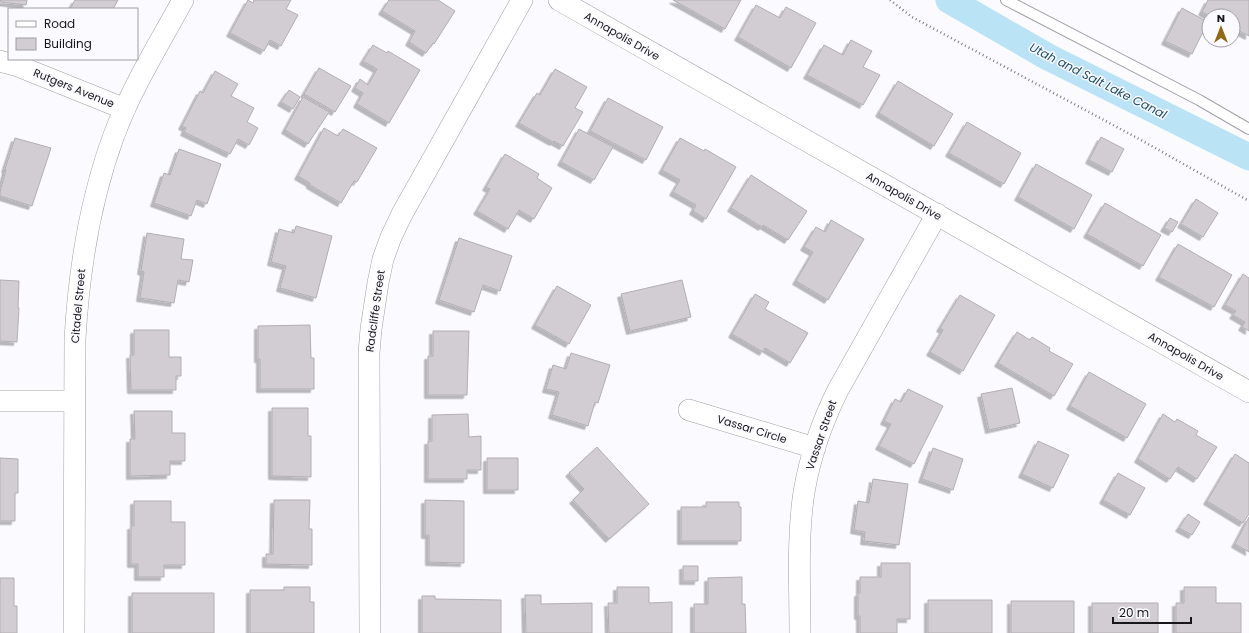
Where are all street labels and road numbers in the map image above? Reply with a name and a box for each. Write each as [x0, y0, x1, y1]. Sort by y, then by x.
street label: Annapolis Drive [581, 8, 663, 64]
street label: Rutgers Avenue [31, 64, 117, 112]
street label: Annapolis Drive [863, 168, 945, 224]
street label: Citadel Street [67, 268, 89, 344]
street label: Radcliffe Street [361, 269, 389, 353]
street label: Annapolis Drive [1145, 328, 1227, 384]
street label: Vassar Street [802, 398, 840, 472]
street label: Vassar Circle [715, 411, 789, 447]

